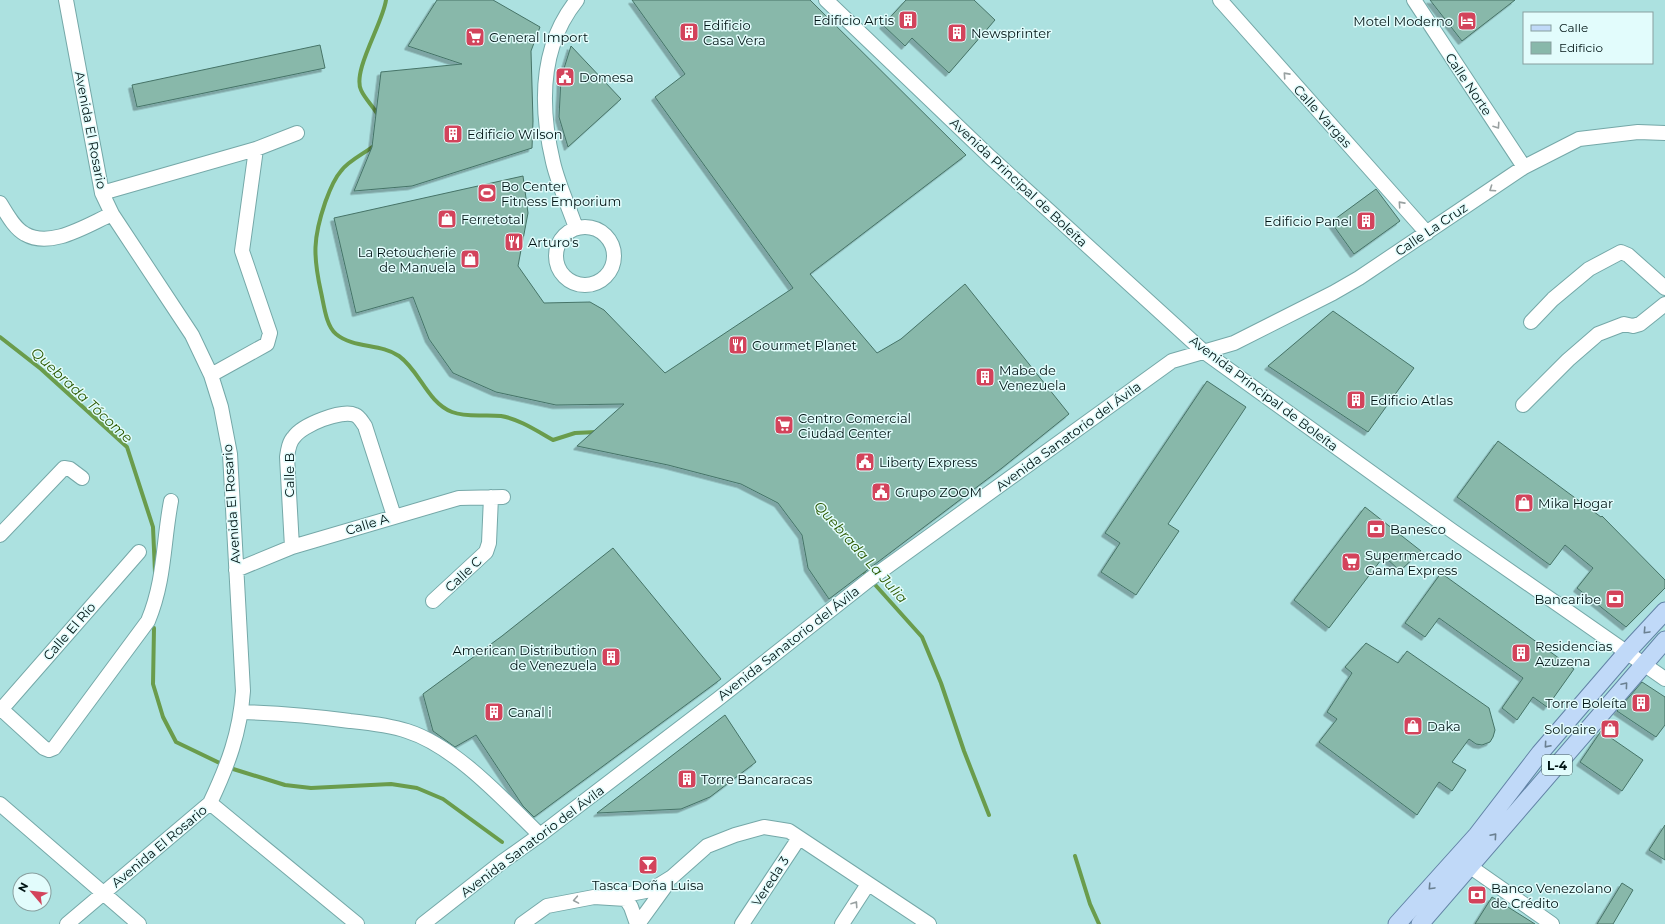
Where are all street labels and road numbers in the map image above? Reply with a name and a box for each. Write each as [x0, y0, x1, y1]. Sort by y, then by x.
street label: Calle Norte [1442, 50, 1496, 118]
street label: Avenida El Rosario [72, 70, 110, 190]
street label: Calle Vargas [1291, 81, 1355, 151]
street label: Avenida Principal de Boleíta [947, 114, 1091, 250]
street label: Calle La Cruz [1392, 199, 1470, 259]
street label: Avenida Principal de Boleíta [1187, 332, 1341, 454]
street label: Avenida Sanatorio del Ávila [992, 378, 1144, 494]
street label: Avenida El Rosario [219, 444, 243, 564]
street label: Calle B [281, 452, 297, 497]
street label: Calle A [343, 510, 391, 538]
street label: Calle C [441, 553, 485, 595]
street label: Avenida Sanatorio del Ávila [714, 583, 862, 703]
street label: Calle El Río [39, 599, 99, 663]
road number: L-4 [1542, 755, 1572, 775]
street label: Avenida Sanatorio del Ávila [457, 782, 607, 900]
street label: Avenida El Rosario [108, 801, 210, 891]
street label: Vereda 3 [748, 853, 792, 909]

